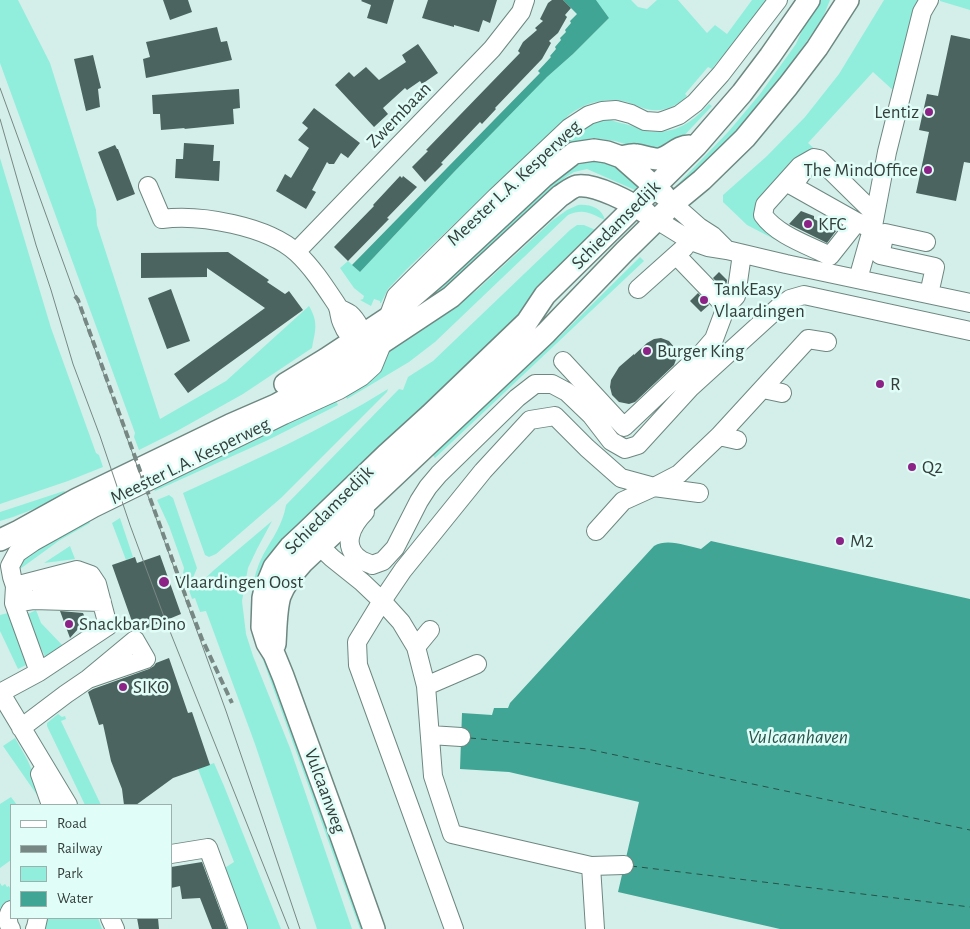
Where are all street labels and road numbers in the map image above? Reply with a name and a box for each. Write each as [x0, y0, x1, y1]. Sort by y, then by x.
street label: Zwembaan [362, 77, 436, 153]
street label: Meester L.A. Kesperweg [442, 115, 586, 251]
street label: Schiedamsedijk [567, 176, 665, 274]
street label: Meester L.A. Kesperweg [107, 412, 273, 510]
street label: Schiedamsedijk [280, 461, 378, 559]
street label: Vulcaanweg [299, 746, 351, 836]

